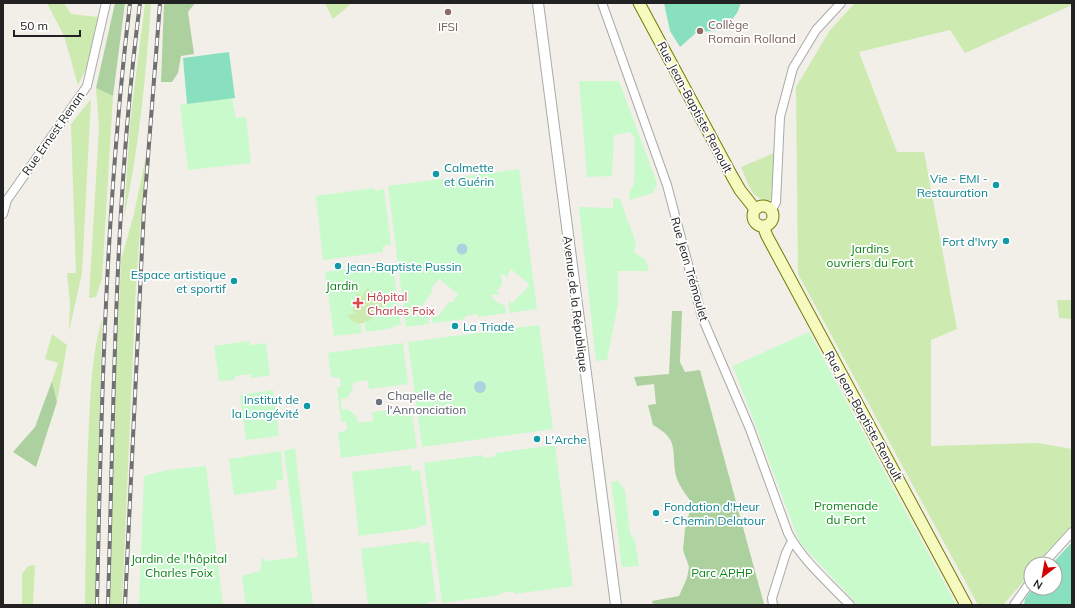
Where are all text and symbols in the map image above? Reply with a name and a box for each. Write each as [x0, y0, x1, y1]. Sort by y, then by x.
marker: IFSI [443, 7, 453, 17]
scale bar [14, 12, 80, 38]
place label: Collège Romain Rolland [708, 17, 796, 46]
text: 50 m [20, 18, 48, 33]
place label: IFSI [438, 19, 458, 34]
marker: Collège Romain Rolland [695, 26, 705, 36]
street label: Rue Jean-Baptiste Renoult [654, 39, 736, 175]
street label: Rue Ernest Renan [18, 88, 88, 178]
place label: Calmette et Guérin [444, 160, 494, 189]
marker: Calmette et Guérin [431, 169, 441, 179]
place label: Vie - EMI - Restauration [917, 171, 988, 200]
marker: Vie - EMI - Restauration [991, 180, 1001, 190]
street label: Rue Jean Trémoulet [668, 215, 712, 323]
place label: Fort d'Ivry [942, 234, 999, 249]
street label: Avenue de la République [560, 235, 592, 373]
marker: Fort d'Ivry [1001, 236, 1011, 246]
park label: Jardins ouvriers du Fort [827, 241, 913, 270]
place label: Jean-Baptiste Pussin [346, 259, 462, 274]
marker: Jean-Baptiste Pussin [333, 261, 343, 271]
place label: Espace artistique et sportif [131, 267, 227, 296]
marker: Espace artistique et sportif [229, 276, 239, 286]
park label: Jardin [326, 278, 358, 293]
place label: Hôpital Charles Foix [367, 289, 435, 318]
marker: Hôpital Charles Foix [352, 297, 364, 309]
place label: La Triade [463, 319, 514, 334]
marker: La Triade [450, 321, 460, 331]
street label: Rue Jean-Baptiste Renoult [822, 348, 906, 484]
place label: Chapelle de l'Annonciation [387, 388, 466, 417]
place label: Institut de la Longévité [232, 392, 299, 421]
marker: Chapelle de l'Annonciation [374, 397, 384, 407]
marker: Institut de la Longévité [302, 401, 312, 411]
place label: L'Arche [545, 432, 587, 447]
marker: L'Arche [532, 434, 542, 444]
park label: Promenade du Fort [814, 498, 878, 527]
place label: Fondation d'Heur - Chemin Delatour [664, 499, 766, 528]
marker: Fondation d'Heur - Chemin Delatour [651, 508, 661, 518]
park label: Jardin de l'hôpital Charles Foix [131, 551, 227, 580]
north arrow [1023, 556, 1063, 596]
park label: Parc APHP [691, 565, 753, 580]
text: N [1031, 576, 1045, 593]

